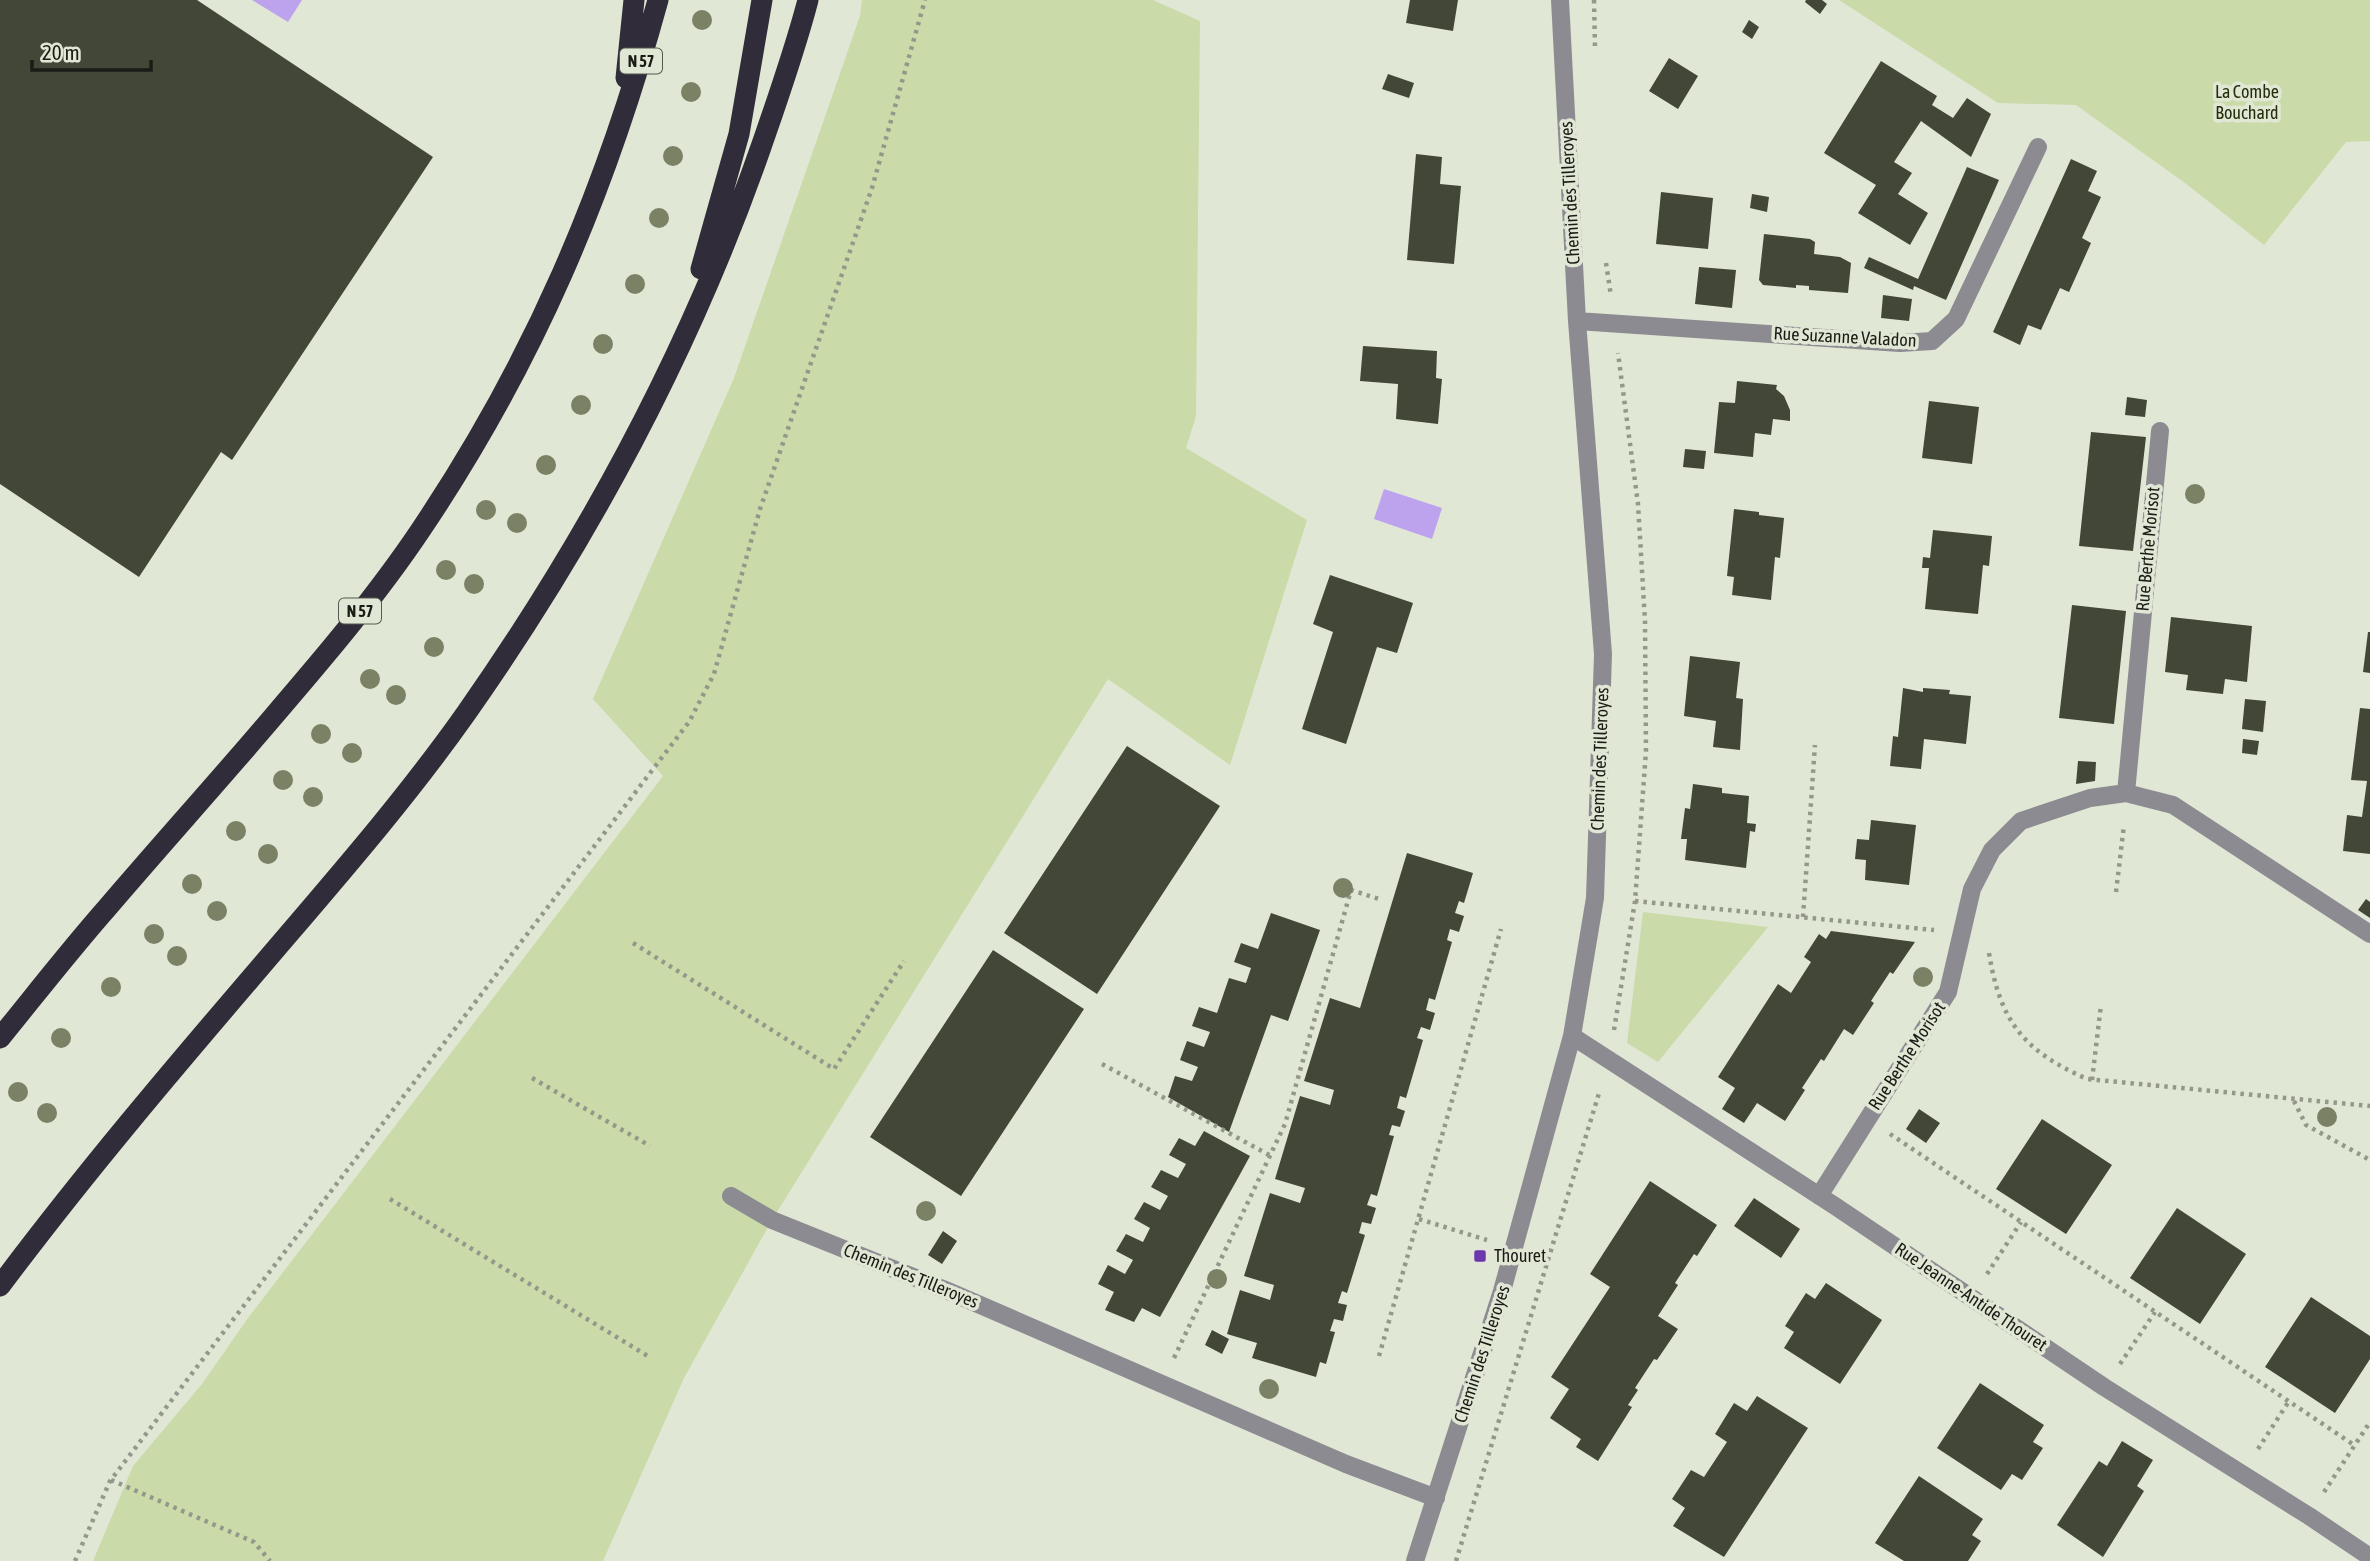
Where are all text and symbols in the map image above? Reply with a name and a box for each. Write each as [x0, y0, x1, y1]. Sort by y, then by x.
scale bar [32, 28, 150, 72]
text: 20 m [42, 40, 80, 64]
road number: N 57 [620, 48, 662, 74]
park label: La Combe Bouchard [2215, 81, 2279, 123]
street label: Chemin des Tilleroyes [1555, 121, 1584, 265]
street label: Rue Suzanne Valadon [1773, 322, 1917, 351]
street label: Rue Berthe Morisot [2132, 486, 2163, 612]
road number: N 57 [339, 598, 381, 624]
street label: Chemin des Tilleroyes [1587, 687, 1612, 831]
street label: Rue Berthe Morisot [1864, 998, 1949, 1114]
street label: Rue Jeanne-Antide Thouret [1891, 1238, 2051, 1355]
street label: Chemin des Tilleroyes [841, 1239, 982, 1312]
place label: Thouret [1494, 1245, 1546, 1266]
marker: Thouret [1472, 1248, 1488, 1264]
street label: Chemin des Tilleroyes [1449, 1282, 1514, 1425]

